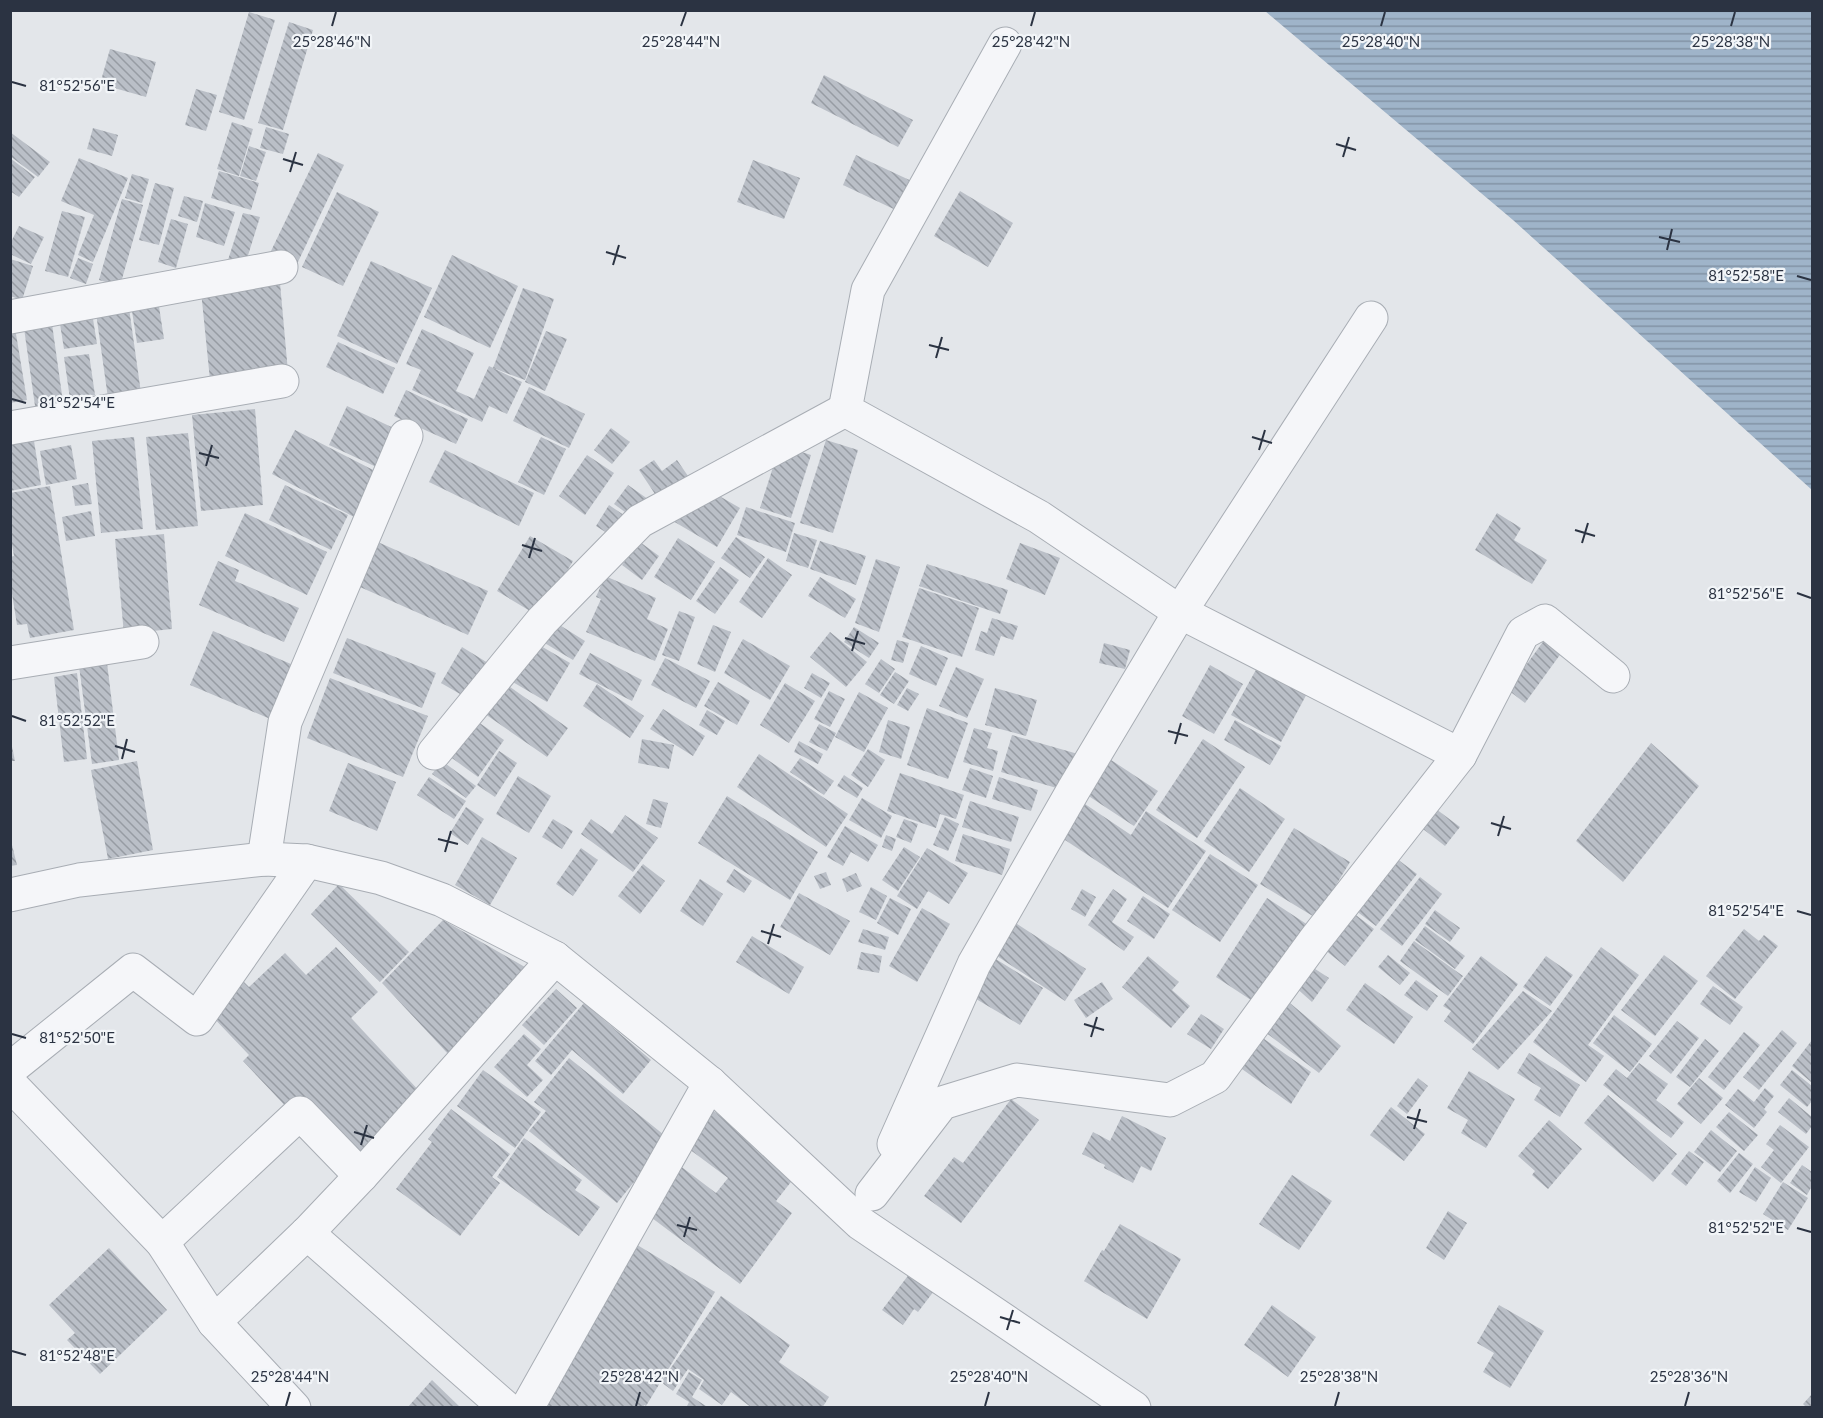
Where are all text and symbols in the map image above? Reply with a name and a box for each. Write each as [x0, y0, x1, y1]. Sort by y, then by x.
text: 25°28'46"N [293, 32, 371, 50]
text: 25°28'44"N [642, 32, 720, 50]
text: 25°28'42"N [992, 32, 1070, 50]
text: 25°28'40"N [1342, 32, 1420, 50]
text: 25°28'38"N [1692, 32, 1770, 50]
text: 81°52'56"E [39, 76, 115, 94]
text: 81°52'58"E [1708, 266, 1784, 284]
text: 81°52'54"E [39, 393, 115, 411]
text: 81°52'56"E [1708, 584, 1784, 602]
text: 81°52'52"E [39, 711, 115, 729]
text: 81°52'54"E [1708, 901, 1784, 919]
text: 81°52'50"E [39, 1028, 115, 1046]
text: 81°52'52"E [1708, 1218, 1784, 1236]
text: 81°52'48"E [39, 1346, 115, 1364]
text: 25°28'44"N [251, 1367, 329, 1385]
text: 25°28'42"N [601, 1367, 679, 1385]
text: 25°28'40"N [950, 1367, 1028, 1385]
text: 25°28'38"N [1300, 1367, 1378, 1385]
text: 25°28'36"N [1650, 1367, 1728, 1385]

